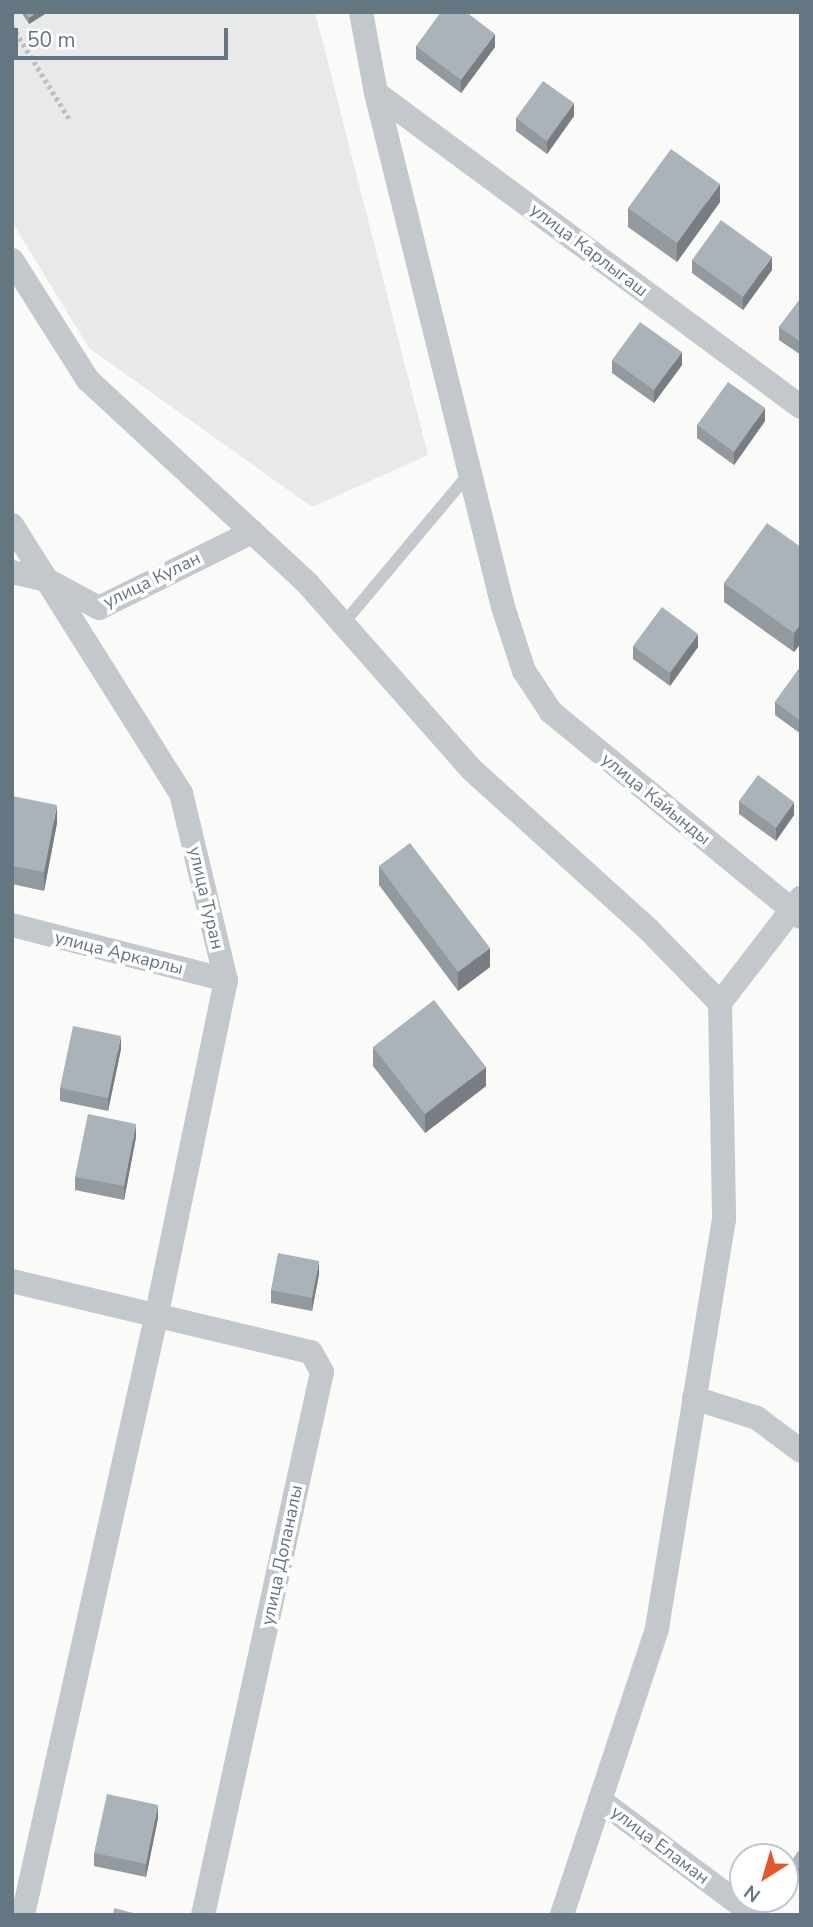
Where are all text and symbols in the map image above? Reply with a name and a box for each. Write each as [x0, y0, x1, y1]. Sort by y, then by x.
scale bar [18, 14, 231, 58]
text: 50 m [27, 26, 76, 54]
street label: улица Карлыгаш [526, 199, 652, 301]
street label: улица Кулан [100, 547, 204, 613]
street label: улица Кайынды [597, 748, 715, 850]
street label: улица Туран [184, 845, 228, 951]
street label: улица Аркарлы [52, 927, 186, 979]
street label: улица Доланалы [257, 1483, 307, 1627]
street label: улица Еламан [607, 1801, 713, 1889]
north arrow [729, 1843, 799, 1913]
text: N [739, 1879, 766, 1908]

